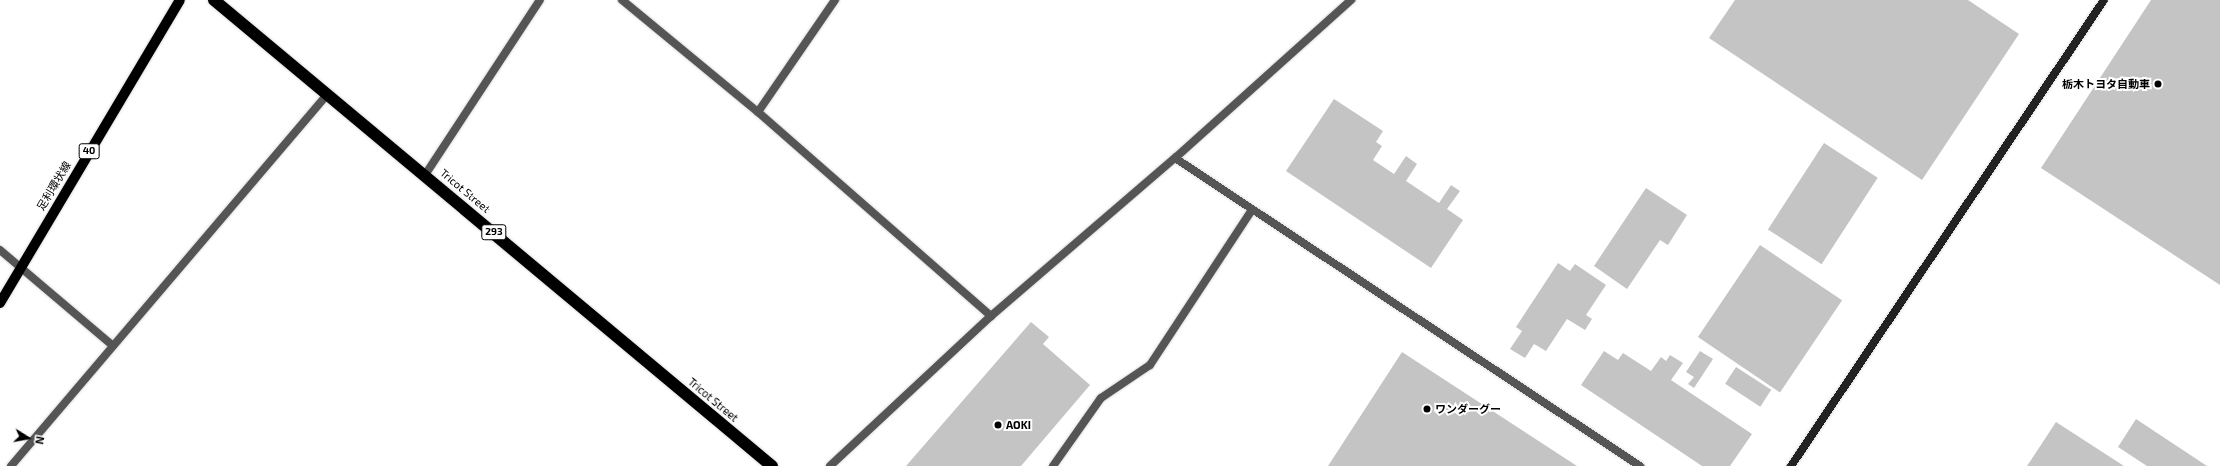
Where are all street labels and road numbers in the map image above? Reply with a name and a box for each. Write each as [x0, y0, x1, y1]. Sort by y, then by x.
road number: 40 [78, 143, 100, 159]
street label: 足利環状線 [34, 159, 74, 213]
street label: Tricot Street [437, 166, 493, 216]
road number: 293 [481, 224, 507, 240]
street label: Tricot Street [685, 375, 741, 425]

